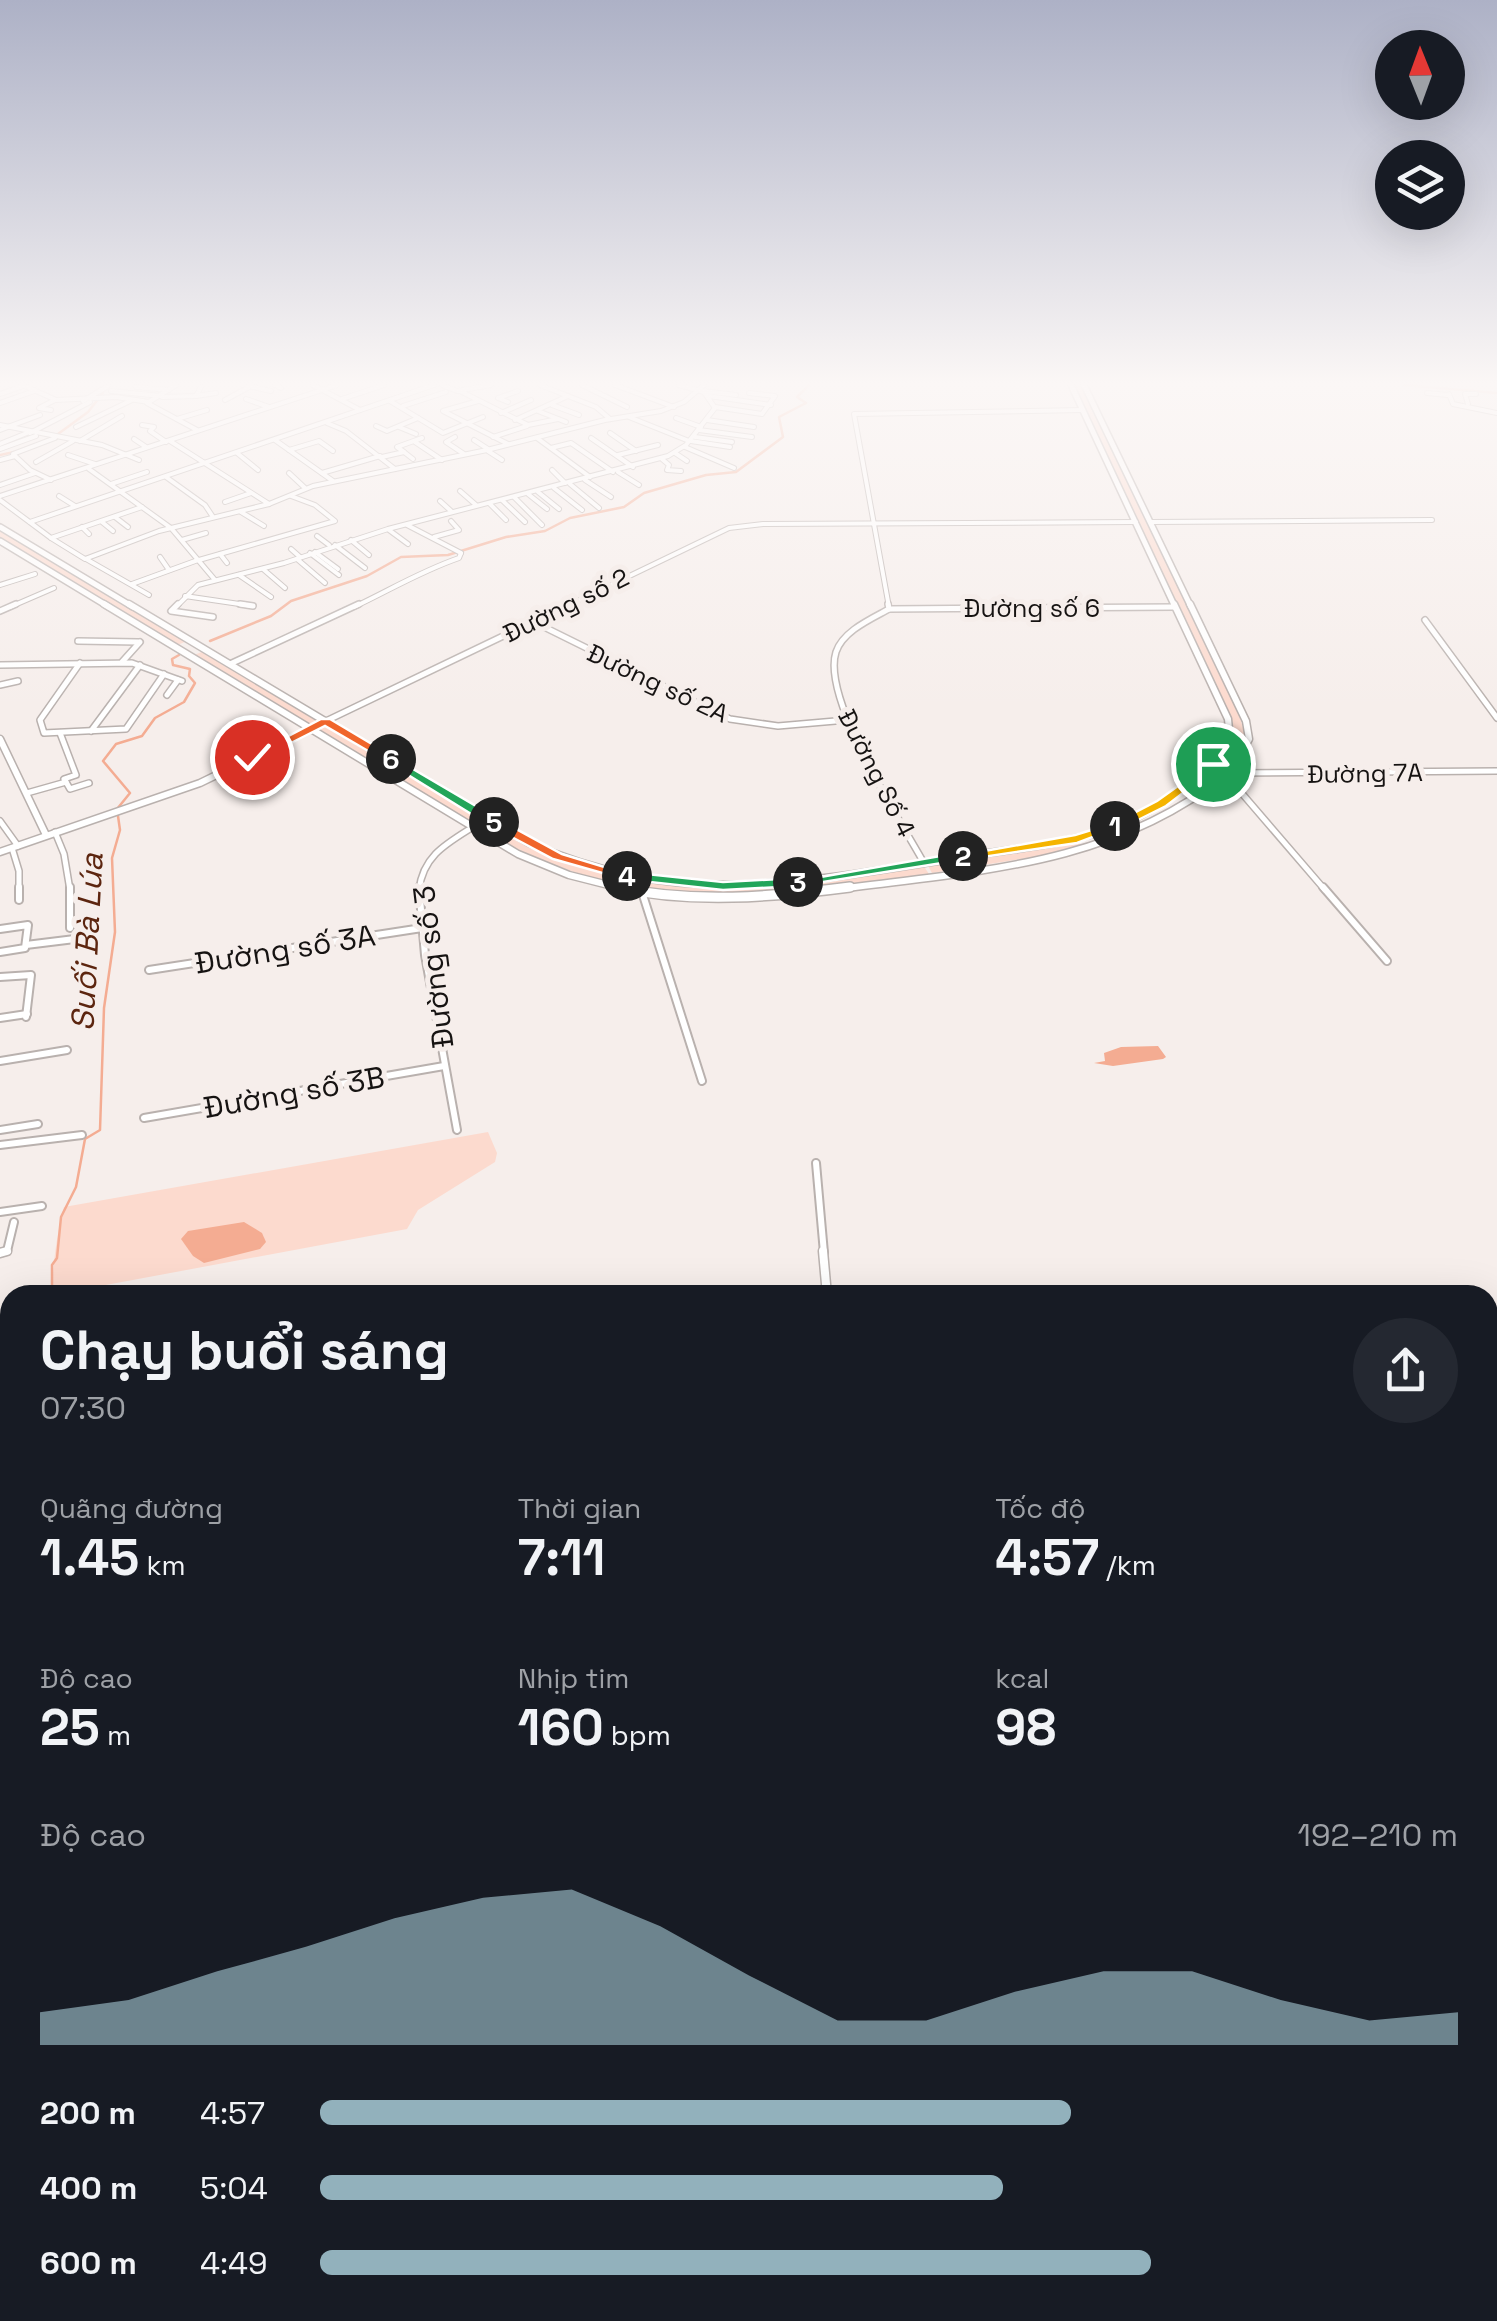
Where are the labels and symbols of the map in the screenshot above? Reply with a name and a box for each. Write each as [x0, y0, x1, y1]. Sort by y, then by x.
north arrow [1375, 30, 1465, 120]
street label: Đường số 2 [498, 561, 634, 649]
street label: Đường số 6 [964, 592, 1100, 624]
street label: Đường số 2A [582, 636, 734, 730]
street label: Đường Số 4 [831, 704, 923, 842]
pin [210, 715, 295, 800]
pin [1171, 722, 1256, 807]
pin: 6 [366, 734, 416, 784]
street label: Đường 7A [1307, 756, 1423, 790]
pin: 5 [469, 797, 519, 847]
pin: 1 [1090, 801, 1140, 851]
pin: 2 [938, 831, 988, 881]
water label: Suối Bà Lúa [62, 851, 112, 1032]
pin: 4 [602, 851, 652, 901]
pin: 3 [773, 857, 823, 907]
street label: Đường số 3 [404, 884, 462, 1050]
street label: Đường số 3A [192, 915, 378, 983]
street label: Đường số 3B [200, 1057, 388, 1127]

